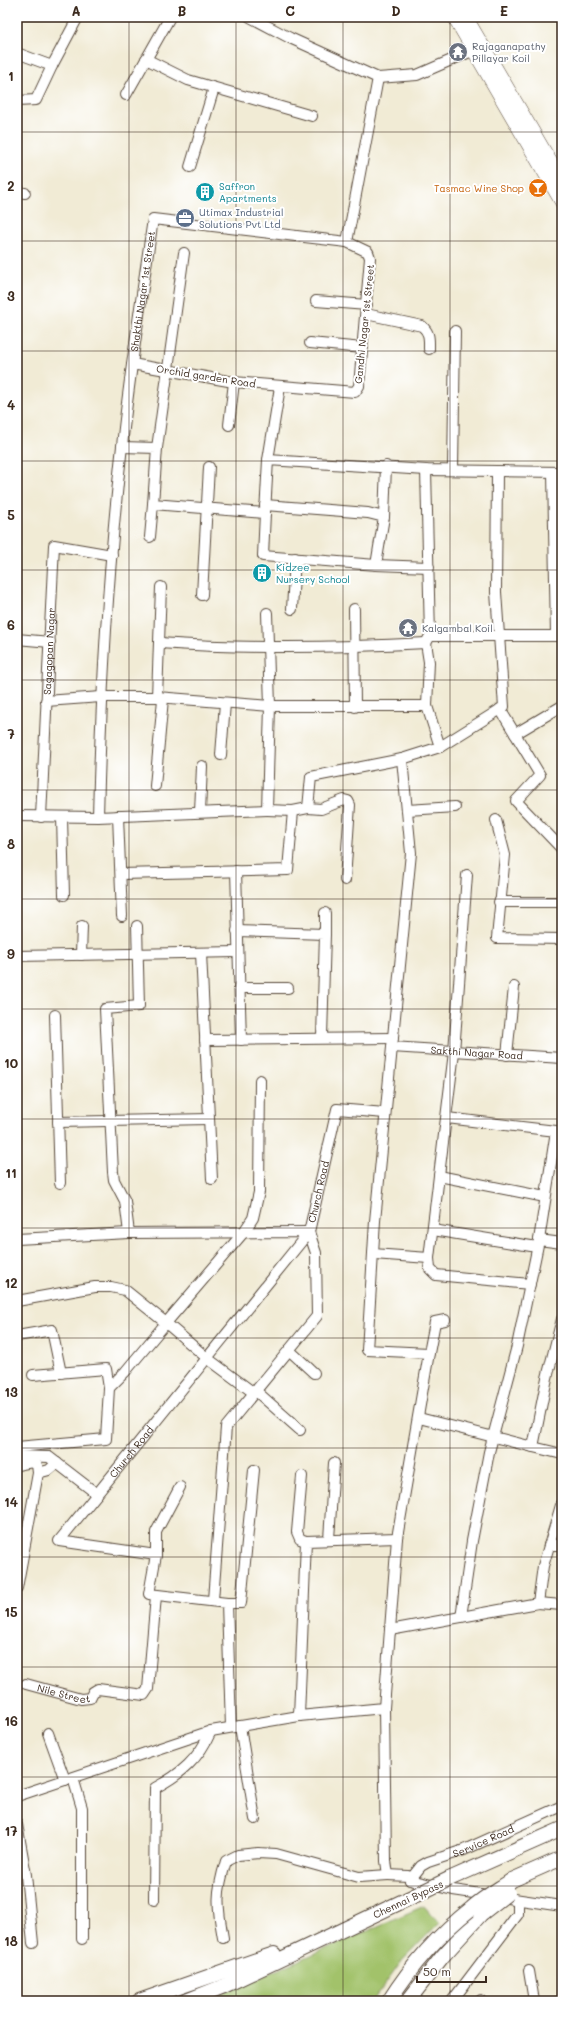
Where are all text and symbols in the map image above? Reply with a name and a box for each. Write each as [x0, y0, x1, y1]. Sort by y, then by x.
text: A [71, 2, 81, 19]
text: B [178, 2, 187, 19]
text: C [285, 2, 295, 19]
text: D [391, 2, 401, 19]
text: E [500, 2, 508, 19]
place label: Rajaganapathy Pillayar Koil [472, 39, 546, 65]
temple icon: Rajaganapathy Pillayar Koil [447, 41, 469, 63]
text: 1 [8, 67, 14, 84]
text: 2 [7, 177, 15, 194]
bar icon: Tasmac Wine Shop [527, 177, 549, 199]
place label: Saffron Apartments [219, 179, 277, 205]
building icon: Saffron Apartments [194, 181, 216, 203]
place label: Tasmac Wine Shop [434, 181, 524, 195]
place label: Utimax Industrial Solutions Pvt Ltd [199, 205, 283, 231]
office icon: Utimax Industrial Solutions Pvt Ltd [174, 207, 196, 229]
street label: Shakthi Nagar 1st Street [127, 230, 158, 353]
street label: Gandhi Nagar 1st Street [351, 264, 377, 384]
text: 3 [7, 287, 15, 304]
street label: Orchid garden Road [155, 361, 257, 391]
text: 4 [7, 396, 15, 413]
text: 5 [7, 506, 15, 523]
place label: Kidzee Nursery School [276, 560, 350, 586]
building icon: Kidzee Nursery School [251, 562, 273, 584]
street label: Sagagopan Nagar [40, 607, 58, 695]
text: 6 [7, 616, 15, 633]
temple icon: Kalgambal Koil [397, 617, 419, 639]
place label: Kalgambal Koil [422, 621, 493, 635]
text: 7 [7, 725, 15, 742]
text: 8 [7, 835, 15, 852]
text: 9 [7, 945, 15, 962]
street label: Sakthi Nagar Road [430, 1043, 523, 1062]
text: 10 [4, 1054, 18, 1071]
street label: Church Road [304, 1159, 332, 1224]
text: 11 [5, 1164, 17, 1181]
text: 12 [4, 1274, 18, 1291]
text: 13 [4, 1383, 18, 1400]
street label: Church Road [106, 1423, 156, 1481]
text: 14 [4, 1493, 18, 1510]
text: 15 [4, 1603, 18, 1620]
street label: Nile Street [36, 1680, 91, 1706]
text: 16 [4, 1712, 18, 1729]
text: 17 [4, 1822, 18, 1839]
street label: Service Road [451, 1822, 516, 1860]
street label: Chennai Bypass [371, 1877, 446, 1921]
text: 18 [4, 1932, 18, 1949]
scale bar [417, 1958, 486, 1984]
text: 50 m [423, 1963, 451, 1979]

